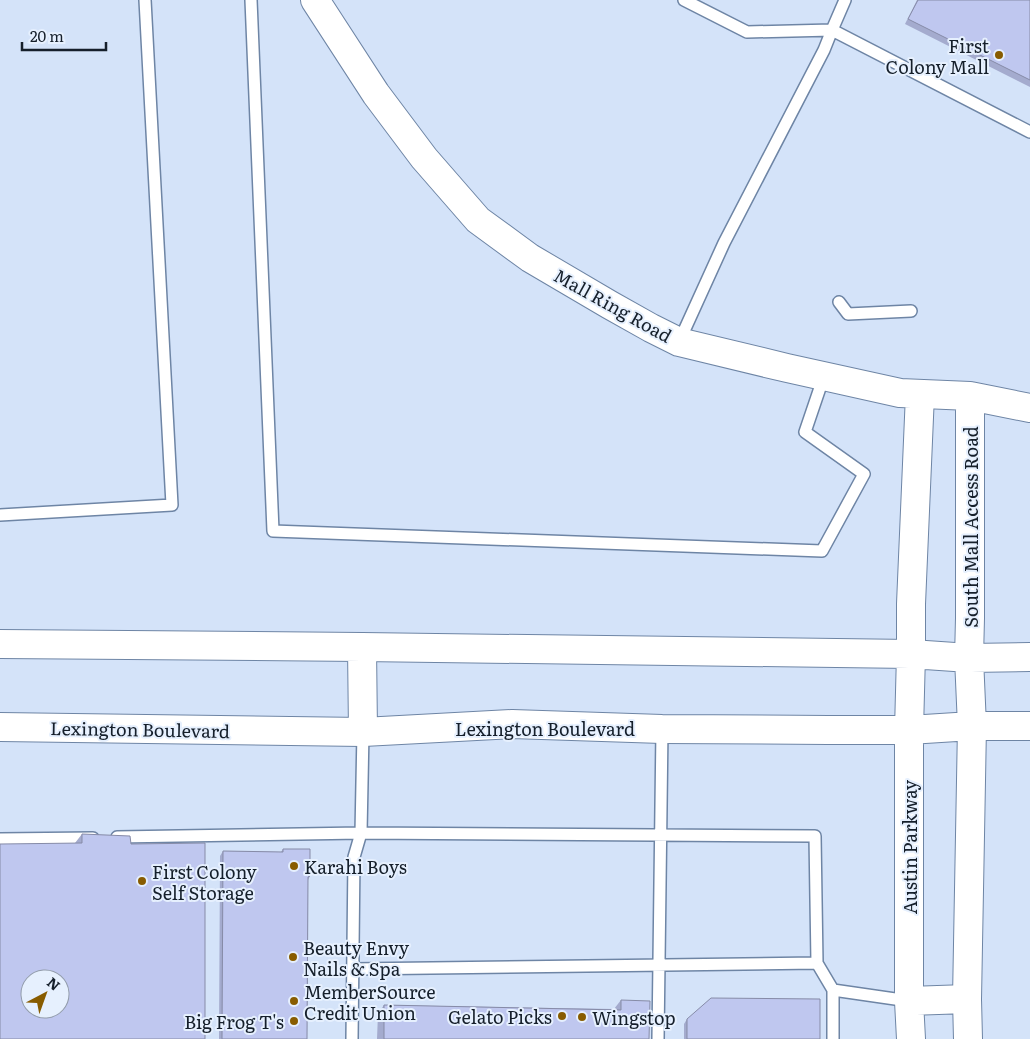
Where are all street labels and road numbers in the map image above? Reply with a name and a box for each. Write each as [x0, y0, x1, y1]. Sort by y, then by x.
street label: Mall Ring Road [549, 261, 677, 349]
street label: South Mall Access Road [957, 426, 984, 628]
street label: Lexington Boulevard [50, 714, 230, 744]
street label: Lexington Boulevard [455, 715, 635, 742]
street label: Austin Parkway [896, 779, 923, 914]

